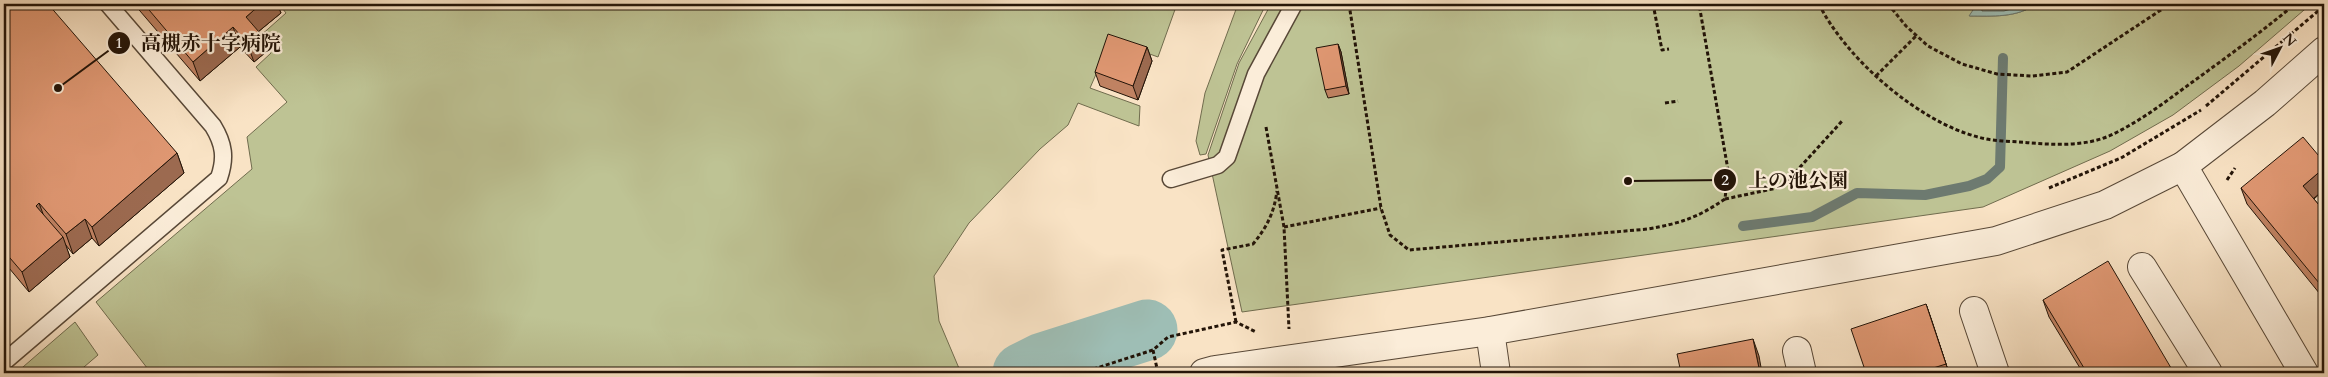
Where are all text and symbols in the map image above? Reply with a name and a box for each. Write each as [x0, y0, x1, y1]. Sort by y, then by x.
north arrow [2256, 22, 2306, 72]
callout: 高槻赤十字病院 [106, 25, 291, 60]
text: N [2278, 29, 2301, 51]
text: 高槻赤十字病院 [141, 30, 281, 57]
text: 1 [115, 33, 123, 53]
callout: 上の池公園 [1713, 162, 1858, 197]
text: 上の池公園 [1748, 167, 1848, 194]
text: 2 [1721, 170, 1729, 190]

